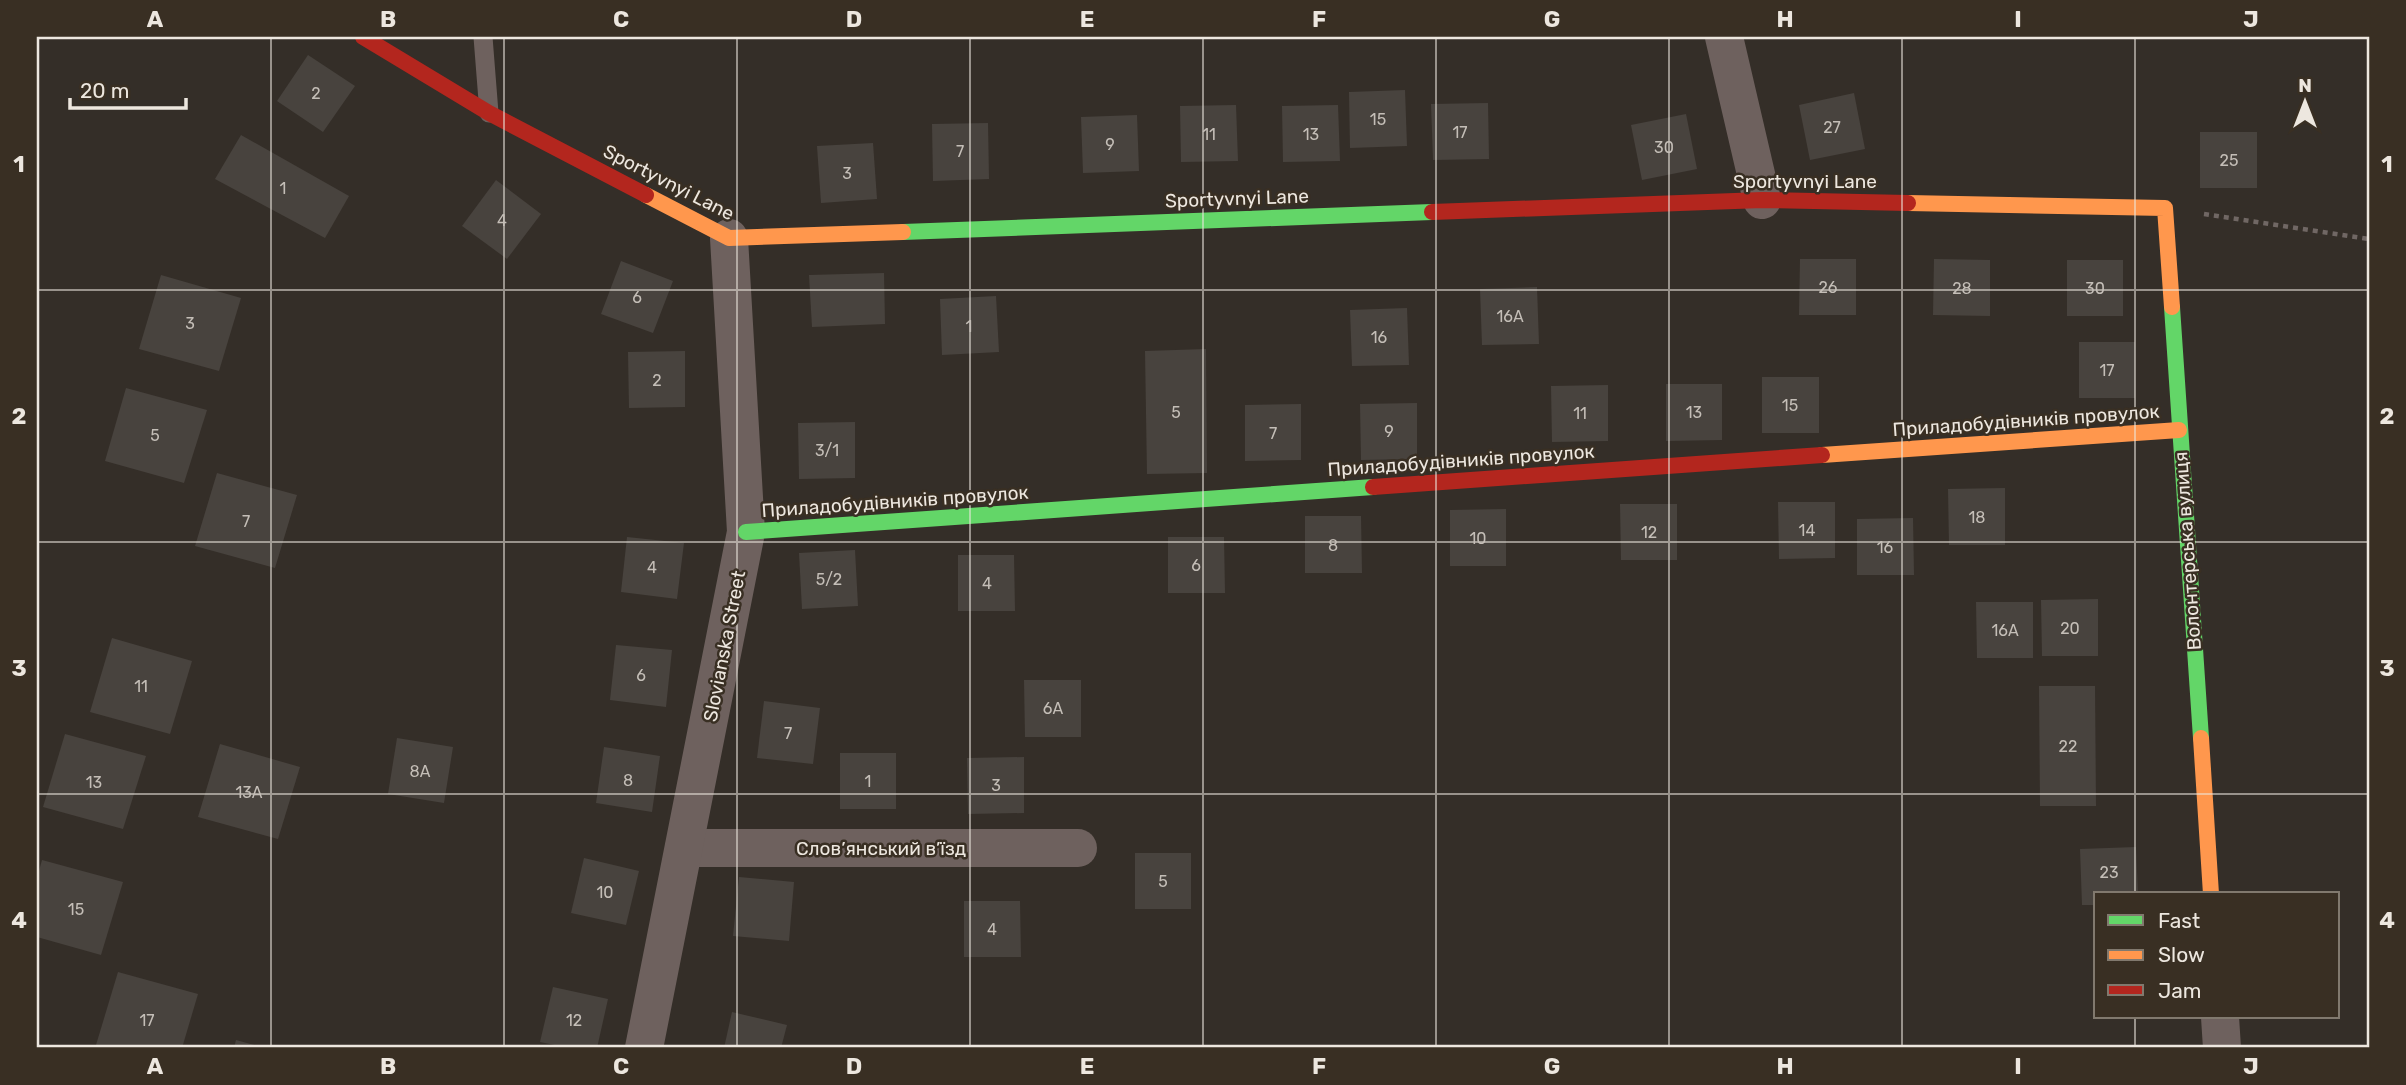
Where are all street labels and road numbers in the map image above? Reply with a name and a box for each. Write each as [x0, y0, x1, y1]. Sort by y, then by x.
street label: Sportyvnyi Lane [599, 140, 738, 225]
street label: Sportyvnyi Lane [1733, 170, 1877, 193]
street label: Sportyvnyi Lane [1165, 184, 1309, 213]
street label: Приладобудівників провулок [1892, 400, 2160, 441]
street label: Приладобудівників провулок [1327, 440, 1595, 481]
street label: Волонтерська вулиця [2169, 451, 2206, 651]
street label: Приладобудівників провулок [761, 481, 1029, 522]
street label: Slovianska Street [699, 568, 751, 724]
street label: Слов’янський в’їзд [796, 837, 966, 860]

